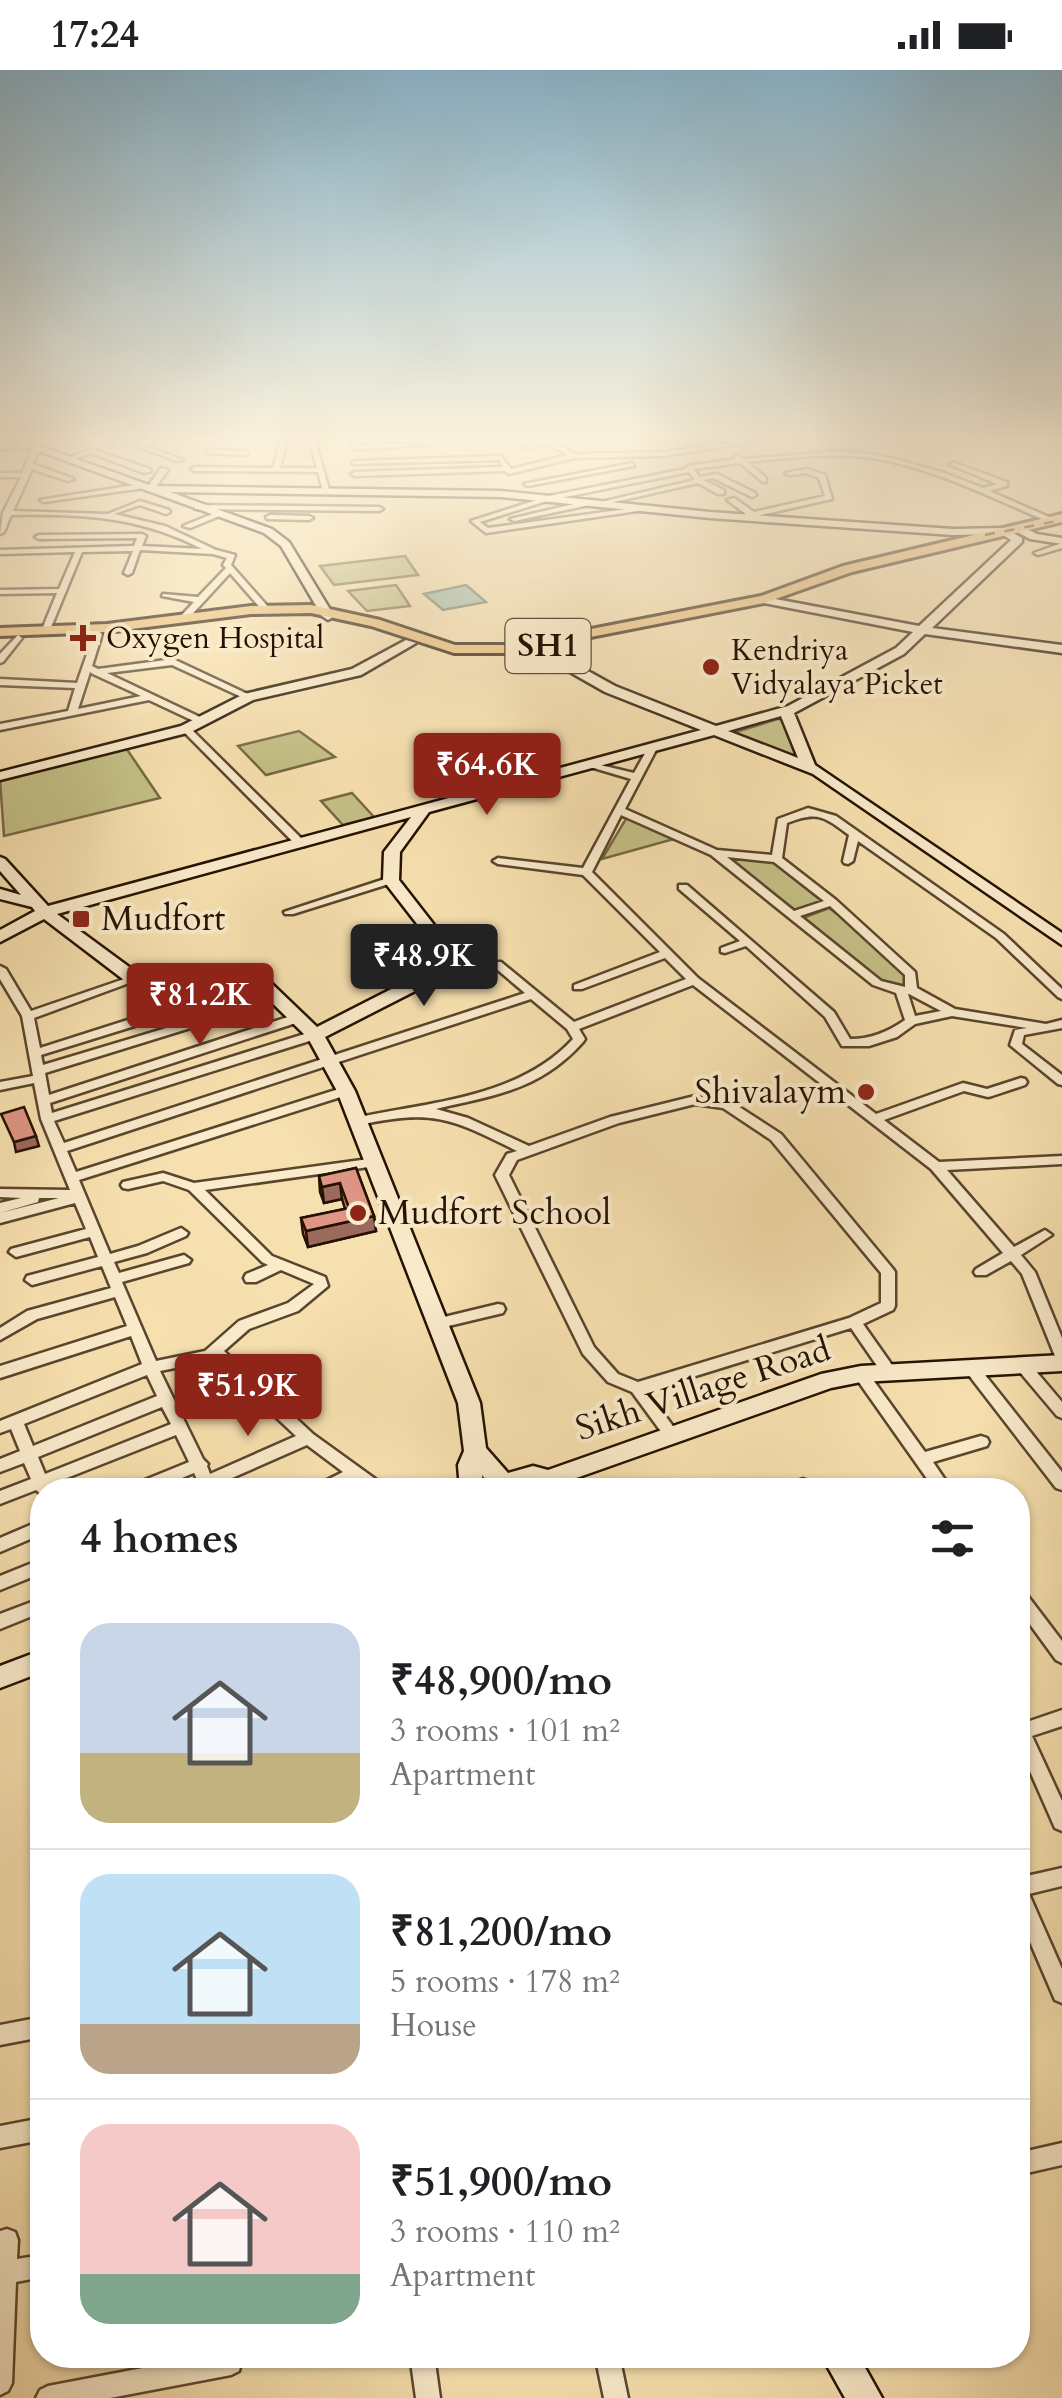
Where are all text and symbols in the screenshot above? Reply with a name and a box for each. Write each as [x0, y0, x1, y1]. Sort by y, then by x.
text: 17:24 [50, 9, 139, 61]
place label: Oxygen Hospital [106, 618, 324, 659]
road number: SH1 [506, 619, 590, 673]
marker: Oxygen Hospital [70, 625, 96, 651]
place label: Kendriya Vidyalaya Picket [731, 630, 943, 705]
marker: Kendriya Vidyalaya Picket [700, 656, 722, 678]
pin: ₹64.6K [406, 733, 568, 818]
text: ₹64.6K [436, 743, 538, 787]
place label: Mudfort [101, 895, 225, 943]
marker: Mudfort [70, 908, 92, 930]
pin: ₹48.9K [343, 924, 505, 1009]
text: ₹48.9K [373, 934, 475, 978]
pin: ₹81.2K [119, 963, 281, 1048]
text: ₹81.2K [149, 973, 251, 1017]
place label: Shivalaym [694, 1068, 846, 1116]
marker: Shivalaym [855, 1081, 877, 1103]
place label: Mudfort School [378, 1189, 611, 1237]
marker: Mudfort School [347, 1202, 369, 1224]
street label: Sikh Village Road [570, 1325, 837, 1453]
pin: ₹51.9K [167, 1354, 329, 1439]
text: ₹51.9K [197, 1364, 299, 1408]
text: 4 homes [80, 1510, 238, 1567]
icon: filters [925, 1511, 980, 1566]
text: ₹48,900/mo [390, 1652, 612, 1709]
icon: home [160, 1663, 280, 1783]
text: 3 rooms · 101 m² [390, 1709, 620, 1753]
text: Apartment [390, 1753, 535, 1797]
text: ₹81,200/mo [390, 1903, 612, 1960]
icon: home [160, 1914, 280, 2034]
text: 5 rooms · 178 m² [390, 1960, 620, 2004]
text: House [390, 2004, 477, 2048]
text: ₹51,900/mo [390, 2153, 612, 2210]
icon: home [160, 2164, 280, 2284]
text: 3 rooms · 110 m² [390, 2210, 620, 2254]
text: Apartment [390, 2254, 535, 2298]

